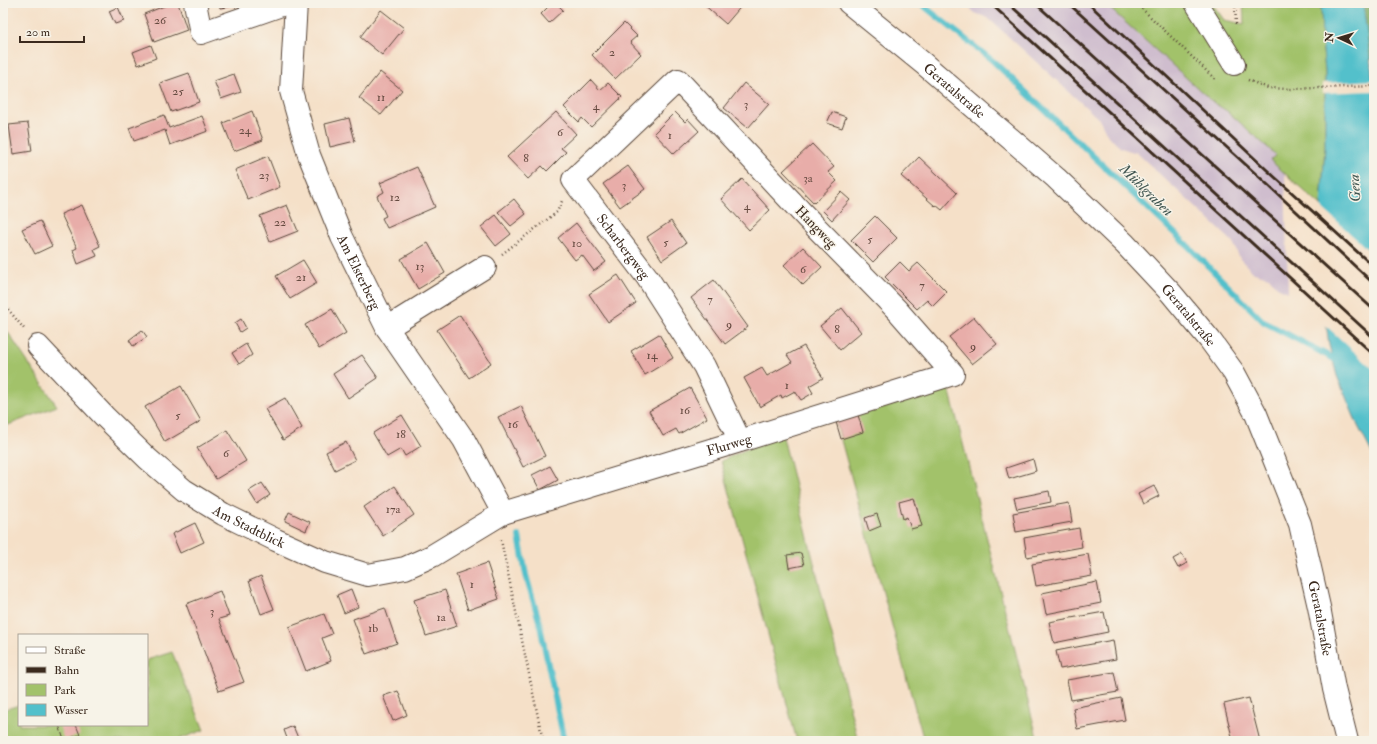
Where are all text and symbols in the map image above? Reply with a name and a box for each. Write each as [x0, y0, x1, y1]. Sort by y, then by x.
house number: 26 [154, 13, 167, 28]
scale bar [20, 18, 84, 44]
north arrow [1319, 18, 1359, 58]
text: 20 m [26, 25, 51, 40]
text: N [1323, 31, 1336, 44]
house number: 2 [609, 45, 615, 60]
street label: Geratalstraße [920, 59, 989, 122]
house number: 25 [172, 84, 184, 99]
house number: 11 [377, 90, 385, 105]
house number: 3 [744, 97, 748, 112]
house number: 4 [593, 99, 600, 114]
house number: 24 [239, 123, 252, 138]
house number: 6 [557, 125, 564, 140]
house number: 1 [668, 128, 672, 143]
house number: 8 [523, 151, 529, 166]
water label: Mühlgraben [1114, 159, 1177, 220]
house number: 23 [259, 168, 269, 183]
house number: 3a [803, 171, 814, 186]
water label: Gera [1345, 173, 1365, 203]
house number: 3 [622, 178, 626, 193]
house number: 12 [390, 190, 400, 205]
house number: 4 [744, 199, 751, 214]
street label: Hangweg [792, 202, 841, 253]
street label: Scharbergweg [593, 210, 655, 283]
house number: 22 [274, 215, 286, 230]
street label: Am Elsterberg [333, 231, 385, 313]
house number: 5 [867, 232, 873, 247]
house number: 5 [663, 235, 669, 250]
house number: 10 [572, 236, 582, 251]
house number: 13 [416, 259, 424, 274]
house number: 6 [800, 262, 807, 277]
house number: 21 [296, 270, 306, 285]
house number: 7 [919, 278, 925, 293]
street label: Geratalstraße [1158, 280, 1220, 349]
house number: 7 [707, 292, 713, 307]
house number: 9 [725, 317, 732, 332]
house number: 8 [834, 322, 840, 337]
house number: 9 [969, 339, 976, 354]
house number: 14 [647, 348, 658, 363]
house number: 1 [785, 378, 789, 393]
house number: 16 [680, 403, 691, 418]
house number: 5 [175, 408, 181, 423]
house number: 16 [508, 417, 519, 432]
house number: 18 [396, 427, 406, 442]
street label: Flurweg [704, 429, 755, 459]
house number: 6 [223, 446, 230, 461]
street label: Am Stadtblick [209, 501, 288, 552]
house number: 17a [386, 502, 401, 517]
house number: 1 [470, 577, 474, 592]
street label: Geratalstraße [1305, 579, 1336, 657]
house number: 3 [210, 604, 214, 619]
house number: 1a [436, 610, 447, 625]
house number: 1b [368, 621, 378, 636]
legend [18, 634, 148, 726]
text: Straße [54, 643, 85, 658]
text: Bahn [54, 663, 79, 678]
text: Park [54, 683, 76, 698]
text: Wasser [53, 703, 88, 718]

